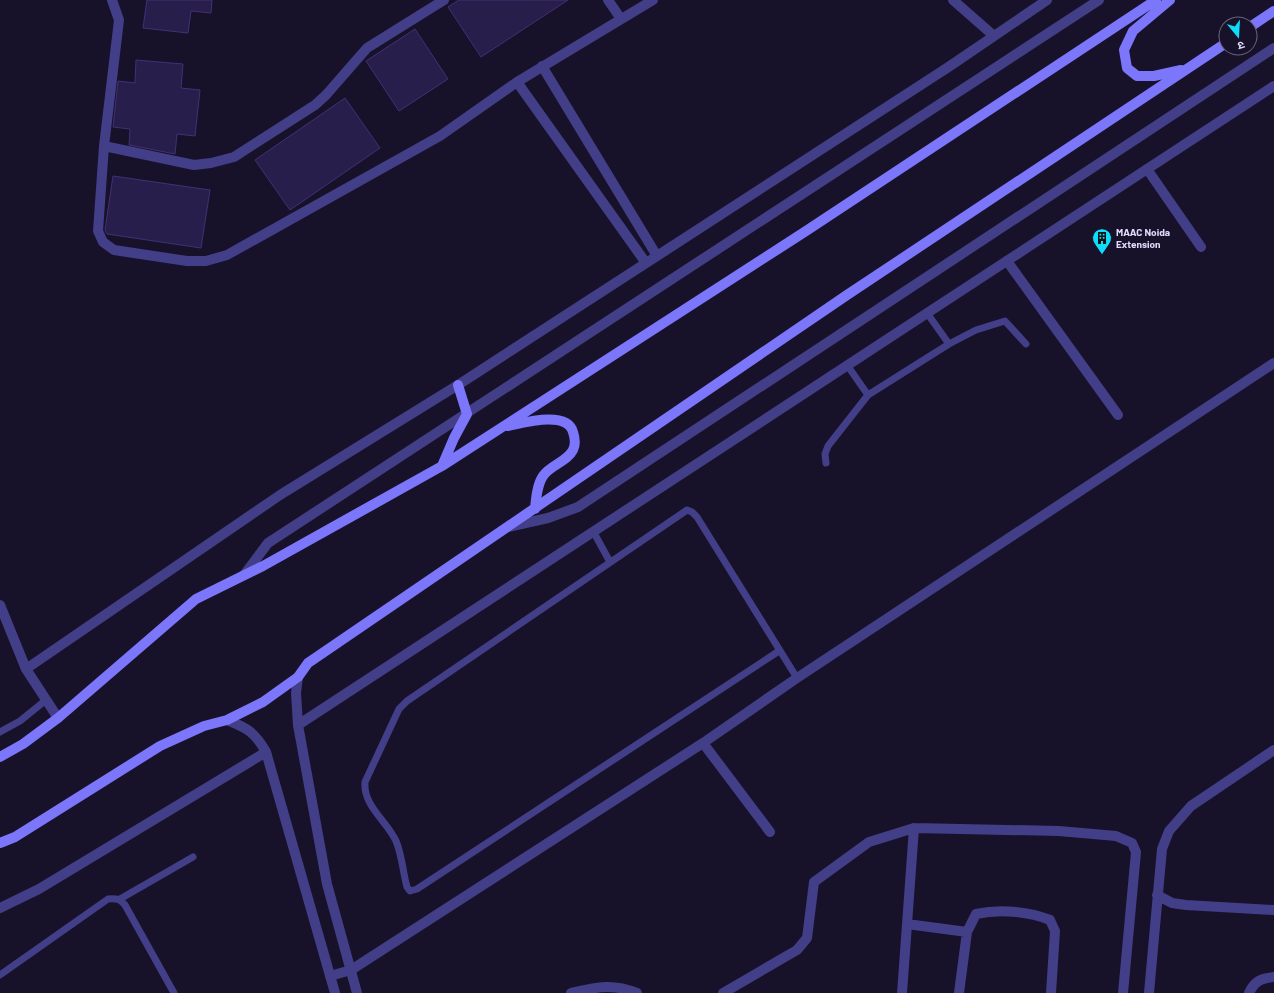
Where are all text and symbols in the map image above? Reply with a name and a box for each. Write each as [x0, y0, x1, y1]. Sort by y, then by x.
north arrow [1218, 16, 1258, 56]
text: उ [1236, 39, 1246, 53]
place label: MAAC Noida Extension [1116, 226, 1170, 250]
building icon: MAAC Noida Extension [1091, 227, 1113, 255]

